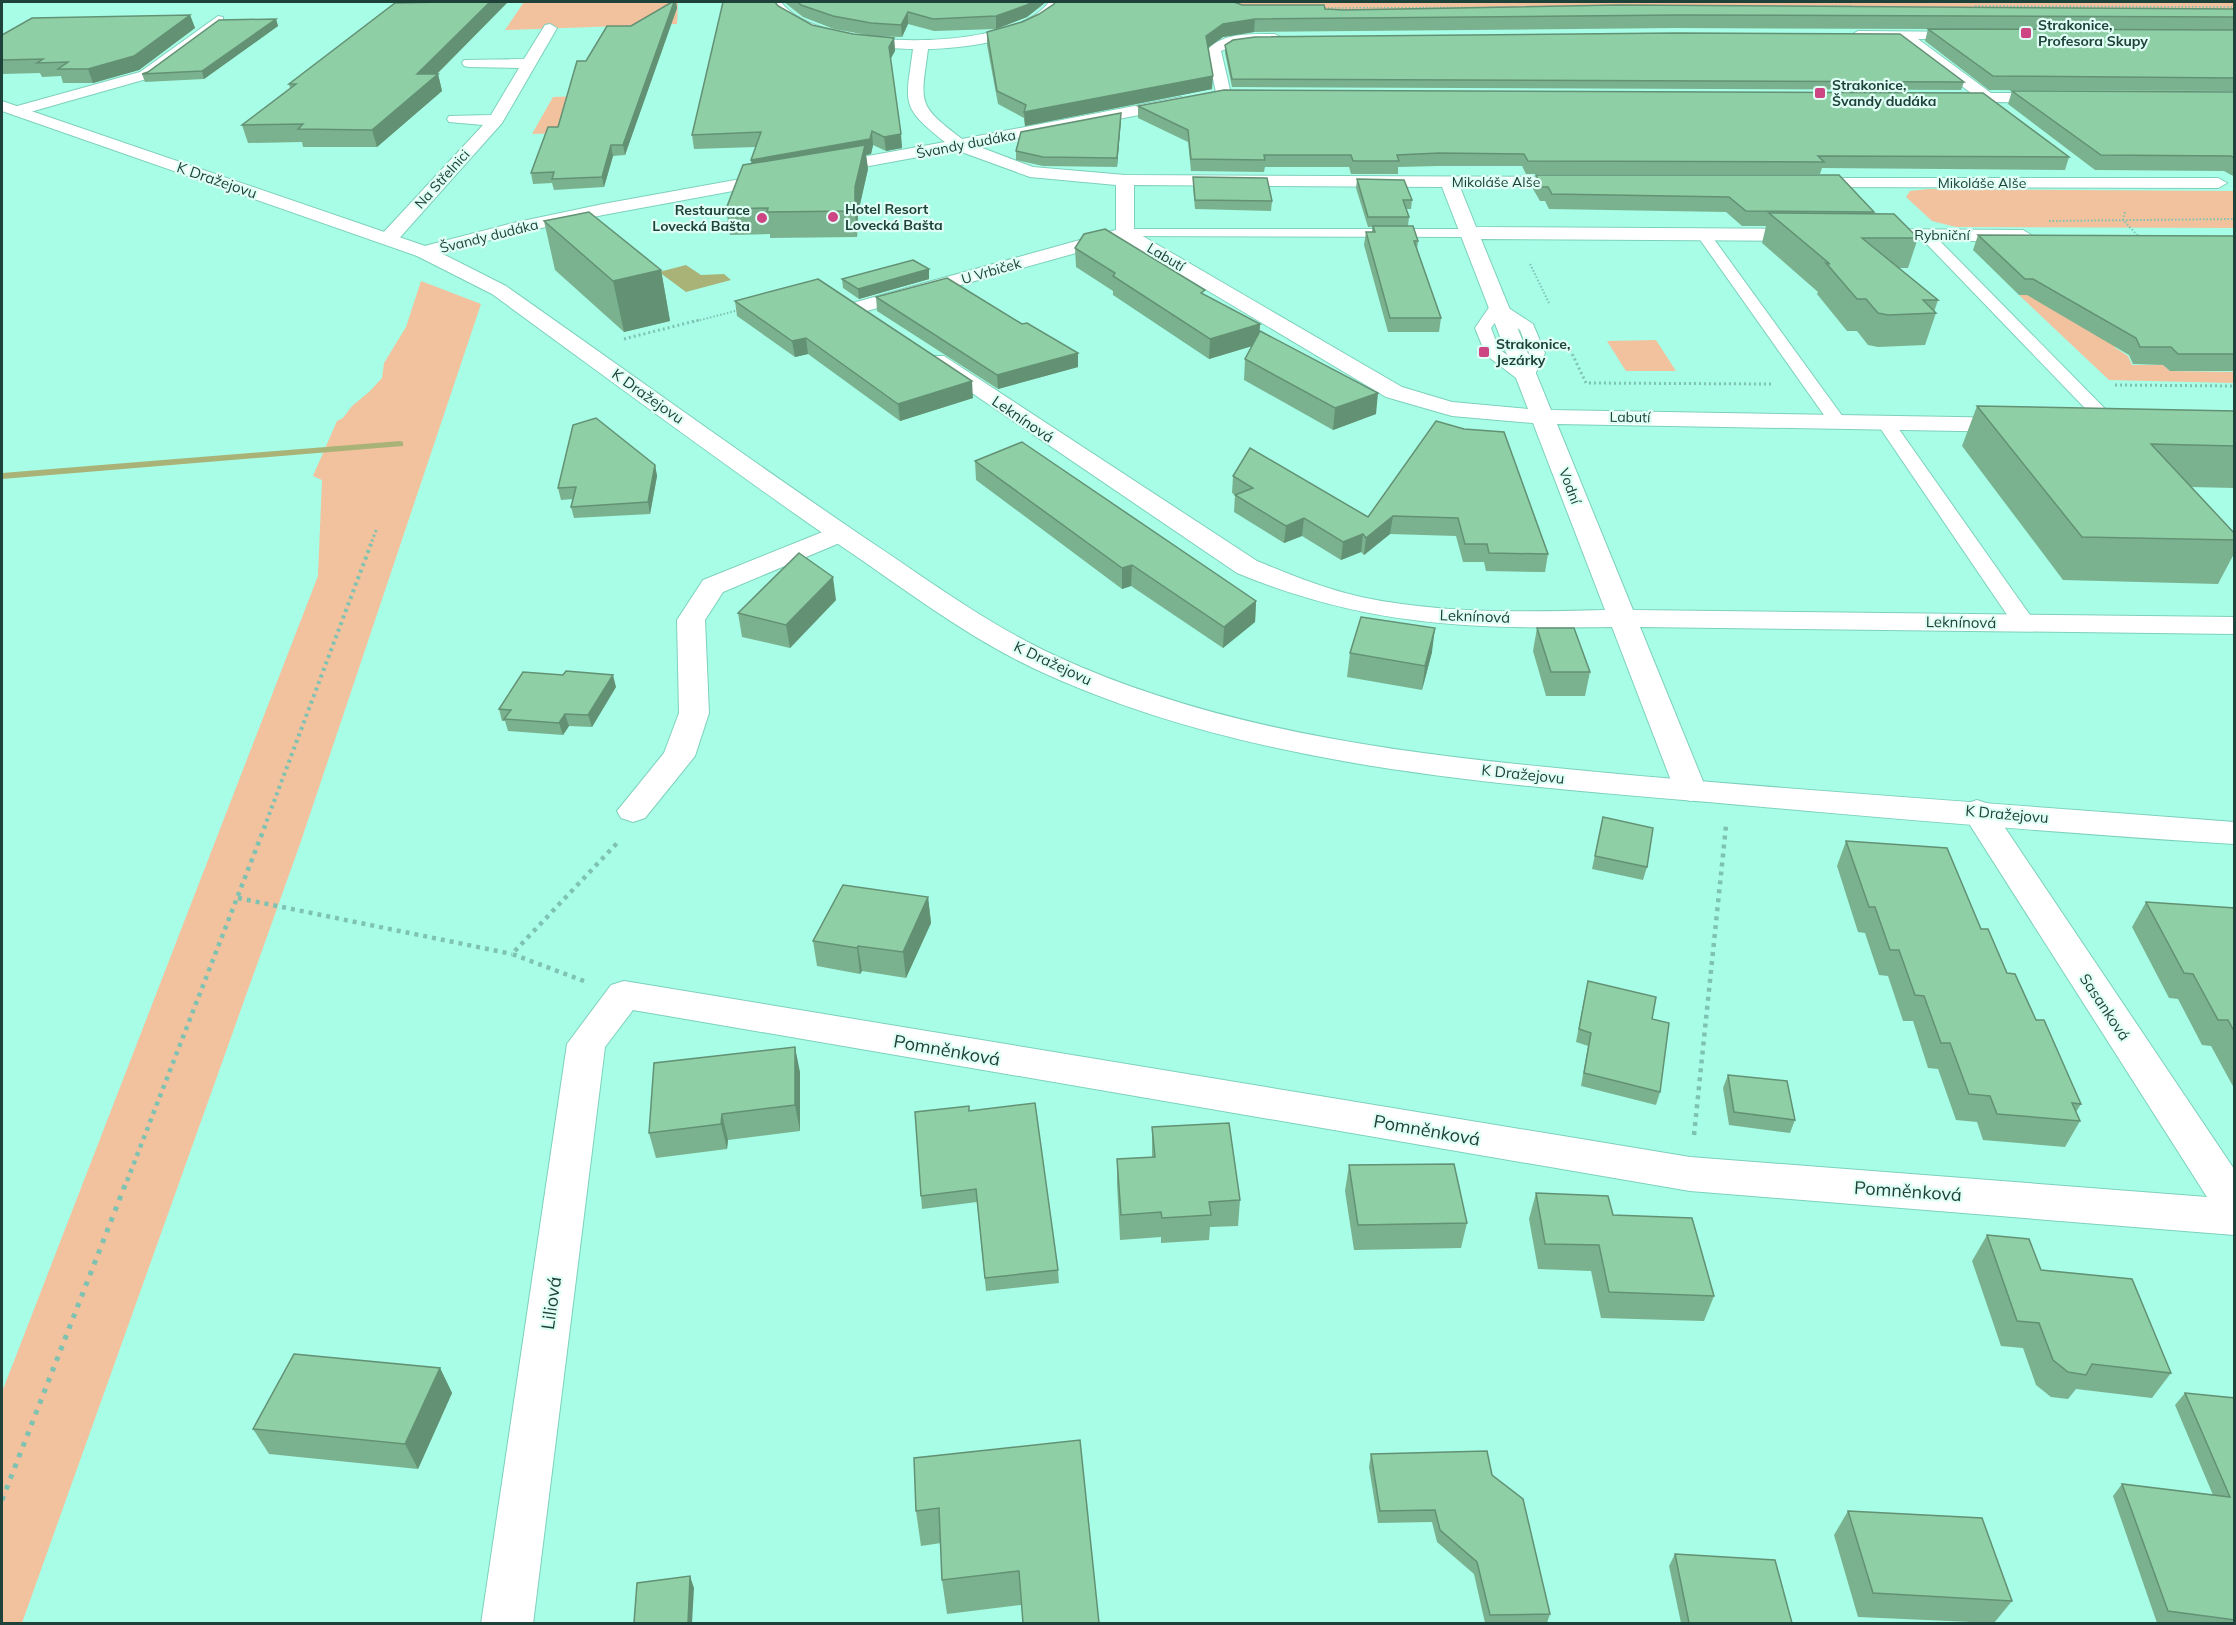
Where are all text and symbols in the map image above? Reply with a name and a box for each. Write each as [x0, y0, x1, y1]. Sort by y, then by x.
place label: Strakonice, Profesora Skupy [2038, 16, 2148, 50]
marker: Strakonice, Profesora Skupy [2019, 26, 2033, 40]
place label: Strakonice, Švandy dudáka [1832, 76, 1936, 110]
marker: Strakonice, Švandy dudáka [1813, 86, 1827, 100]
street label: Švandy dudáka [915, 126, 1017, 162]
street label: Na Střelnici [411, 146, 473, 212]
street label: K Dražejovu [174, 157, 260, 203]
street label: Mikoláše Alše [1452, 173, 1540, 191]
street label: Mikoláše Alše [1938, 174, 2026, 192]
place label: Hotel Resort Lovecká Bašta [845, 200, 943, 234]
place label: Restaurace Lovecká Bašta [652, 201, 750, 235]
marker: Hotel Resort Lovecká Bašta [826, 210, 840, 224]
marker: Restaurace Lovecká Bašta [755, 211, 769, 225]
street label: Švandy dudáka [438, 215, 540, 257]
street label: Rybniční [1914, 226, 1970, 244]
street label: Labutí [1144, 239, 1189, 276]
street label: U Vrbiček [959, 254, 1024, 288]
place label: Strakonice, Jezárky [1496, 335, 1570, 369]
marker: Strakonice, Jezárky [1477, 345, 1491, 359]
street label: K Dražejovu [608, 364, 688, 428]
street label: Leknínová [988, 391, 1058, 447]
street label: Labutí [1609, 408, 1651, 426]
street label: Vodní [1555, 466, 1585, 507]
street label: Leknínová [1439, 605, 1511, 627]
street label: Leknínová [1926, 612, 1996, 632]
street label: K Dražejovu [1011, 637, 1095, 689]
street label: K Dražejovu [1481, 760, 1565, 788]
street label: K Dražejovu [1965, 801, 2049, 827]
street label: Sasanková [2076, 970, 2134, 1044]
street label: Pomněnková [892, 1029, 1002, 1071]
street label: Pomněnková [1372, 1109, 1482, 1151]
street label: Pomněnková [1853, 1176, 1963, 1206]
street label: Liliová [536, 1275, 566, 1331]

